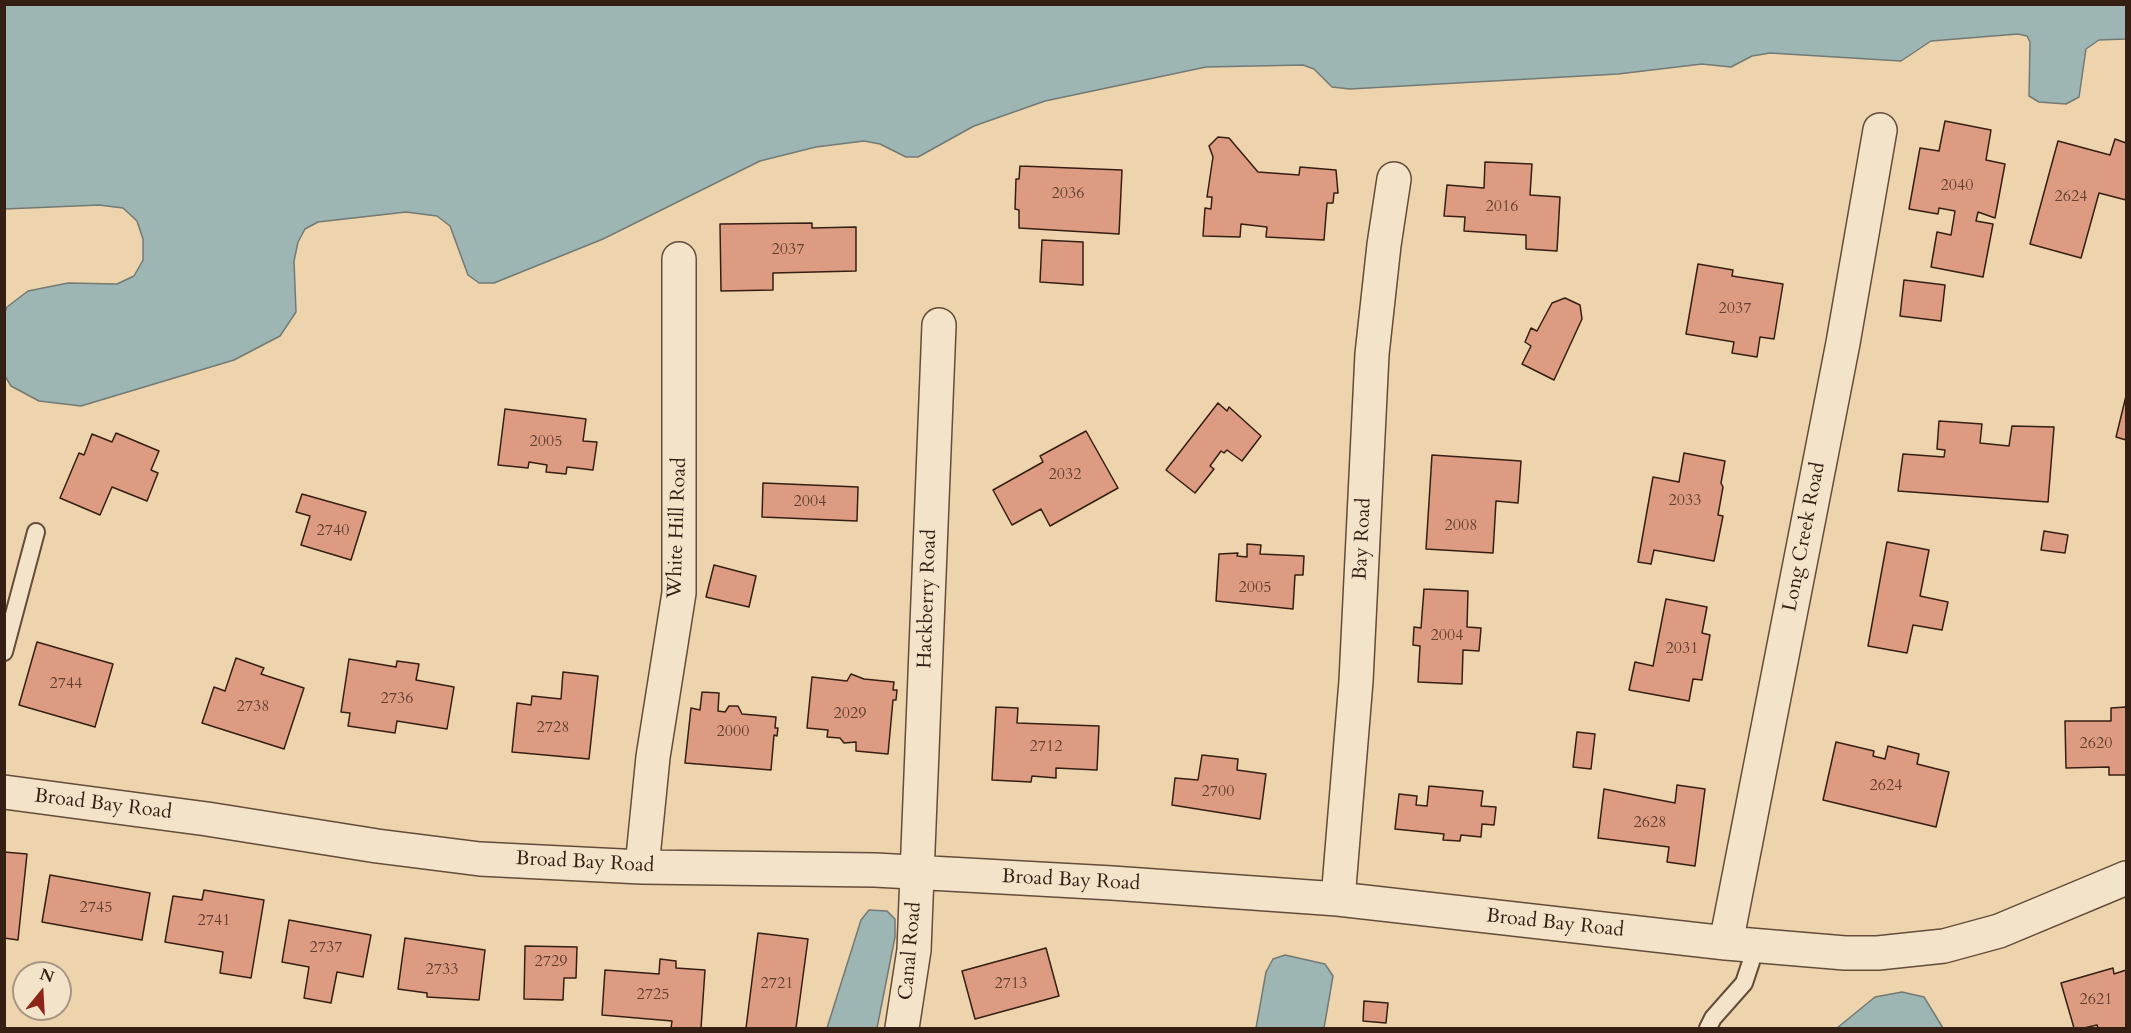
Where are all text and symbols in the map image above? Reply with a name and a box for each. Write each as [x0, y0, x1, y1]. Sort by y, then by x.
house number: 2040 [1941, 176, 1973, 196]
house number: 2036 [1052, 184, 1084, 204]
house number: 2624 [2055, 187, 2087, 207]
house number: 2016 [1486, 197, 1518, 217]
house number: 2037 [772, 240, 804, 260]
house number: 2037 [1719, 299, 1751, 319]
house number: 2005 [530, 432, 562, 452]
street label: White Hill Road [664, 457, 692, 599]
street label: Long Creek Road [1779, 460, 1831, 614]
house number: 2032 [1049, 465, 1081, 485]
house number: 2033 [1669, 491, 1701, 511]
house number: 2004 [794, 492, 826, 512]
street label: Bay Road [1349, 497, 1377, 581]
house number: 2008 [1445, 516, 1477, 536]
house number: 2740 [317, 521, 349, 541]
street label: Hackberry Road [914, 529, 942, 669]
house number: 2005 [1239, 578, 1271, 598]
house number: 2004 [1431, 626, 1463, 646]
house number: 2031 [1666, 639, 1698, 659]
house number: 2744 [50, 674, 82, 694]
house number: 2736 [381, 689, 413, 709]
house number: 2738 [237, 697, 269, 717]
house number: 2029 [834, 704, 866, 724]
house number: 2728 [537, 718, 569, 738]
house number: 2000 [717, 722, 749, 742]
house number: 2620 [2080, 734, 2112, 754]
house number: 2712 [1030, 737, 1062, 757]
house number: 2624 [1870, 776, 1902, 796]
house number: 2700 [1202, 782, 1234, 802]
street label: Broad Bay Road [33, 785, 173, 825]
house number: 2628 [1634, 813, 1666, 833]
street label: Broad Bay Road [515, 847, 655, 879]
street label: Broad Bay Road [1001, 865, 1141, 897]
house number: 2745 [80, 898, 112, 918]
street label: Canal Road [895, 901, 927, 1001]
street label: Broad Bay Road [1485, 905, 1625, 943]
house number: 2741 [198, 911, 230, 931]
house number: 2737 [310, 938, 342, 958]
house number: 2729 [535, 952, 567, 972]
house number: 2733 [426, 960, 458, 980]
north arrow [12, 961, 72, 1021]
text: N [37, 963, 57, 988]
house number: 2721 [761, 974, 793, 994]
house number: 2713 [995, 974, 1027, 994]
house number: 2725 [637, 985, 669, 1005]
house number: 2621 [2080, 990, 2112, 1010]

